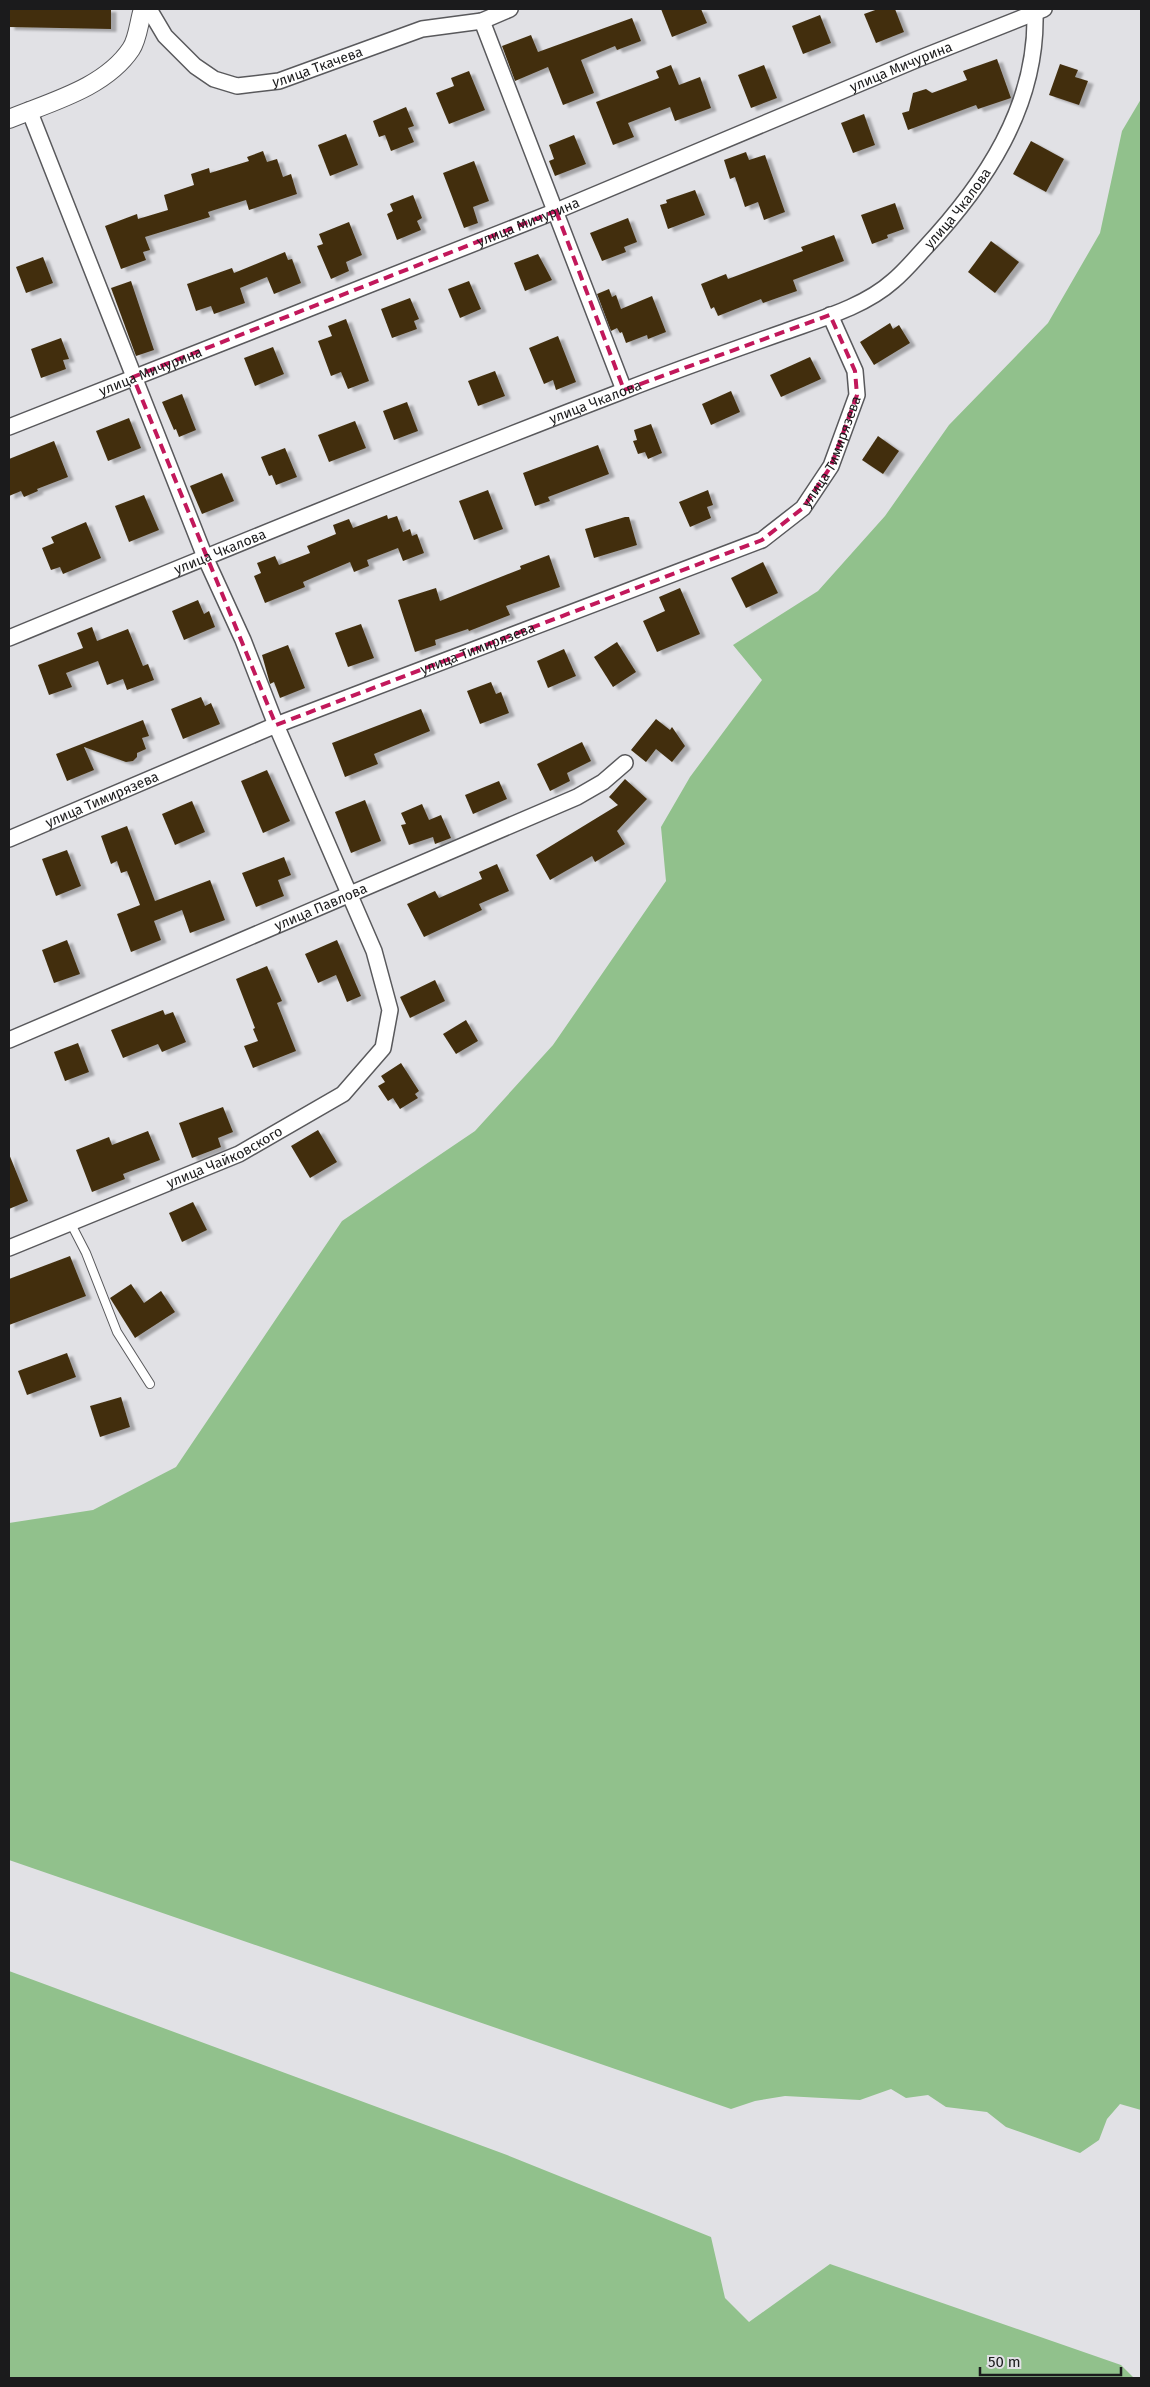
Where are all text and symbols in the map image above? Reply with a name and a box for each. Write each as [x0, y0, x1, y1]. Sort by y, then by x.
street label: улица Мичурина [847, 38, 955, 95]
street label: улица Ткачева [271, 43, 365, 90]
street label: улица Чкалова [921, 165, 994, 252]
street label: улица Мичурина [474, 194, 582, 250]
street label: улица Мичурина [96, 343, 204, 399]
street label: улица Чкалова [547, 376, 644, 427]
street label: улица Тимирязева [797, 394, 864, 510]
street label: улица Чкалова [171, 525, 268, 578]
street label: улица Тимирязева [418, 619, 537, 678]
street label: улица Тимирязева [43, 768, 161, 831]
street label: улица Павлова [272, 879, 370, 934]
street label: улица Чайковского [164, 1122, 285, 1191]
scale bar [980, 2344, 1121, 2376]
text: 50 m [988, 2353, 1021, 2371]

